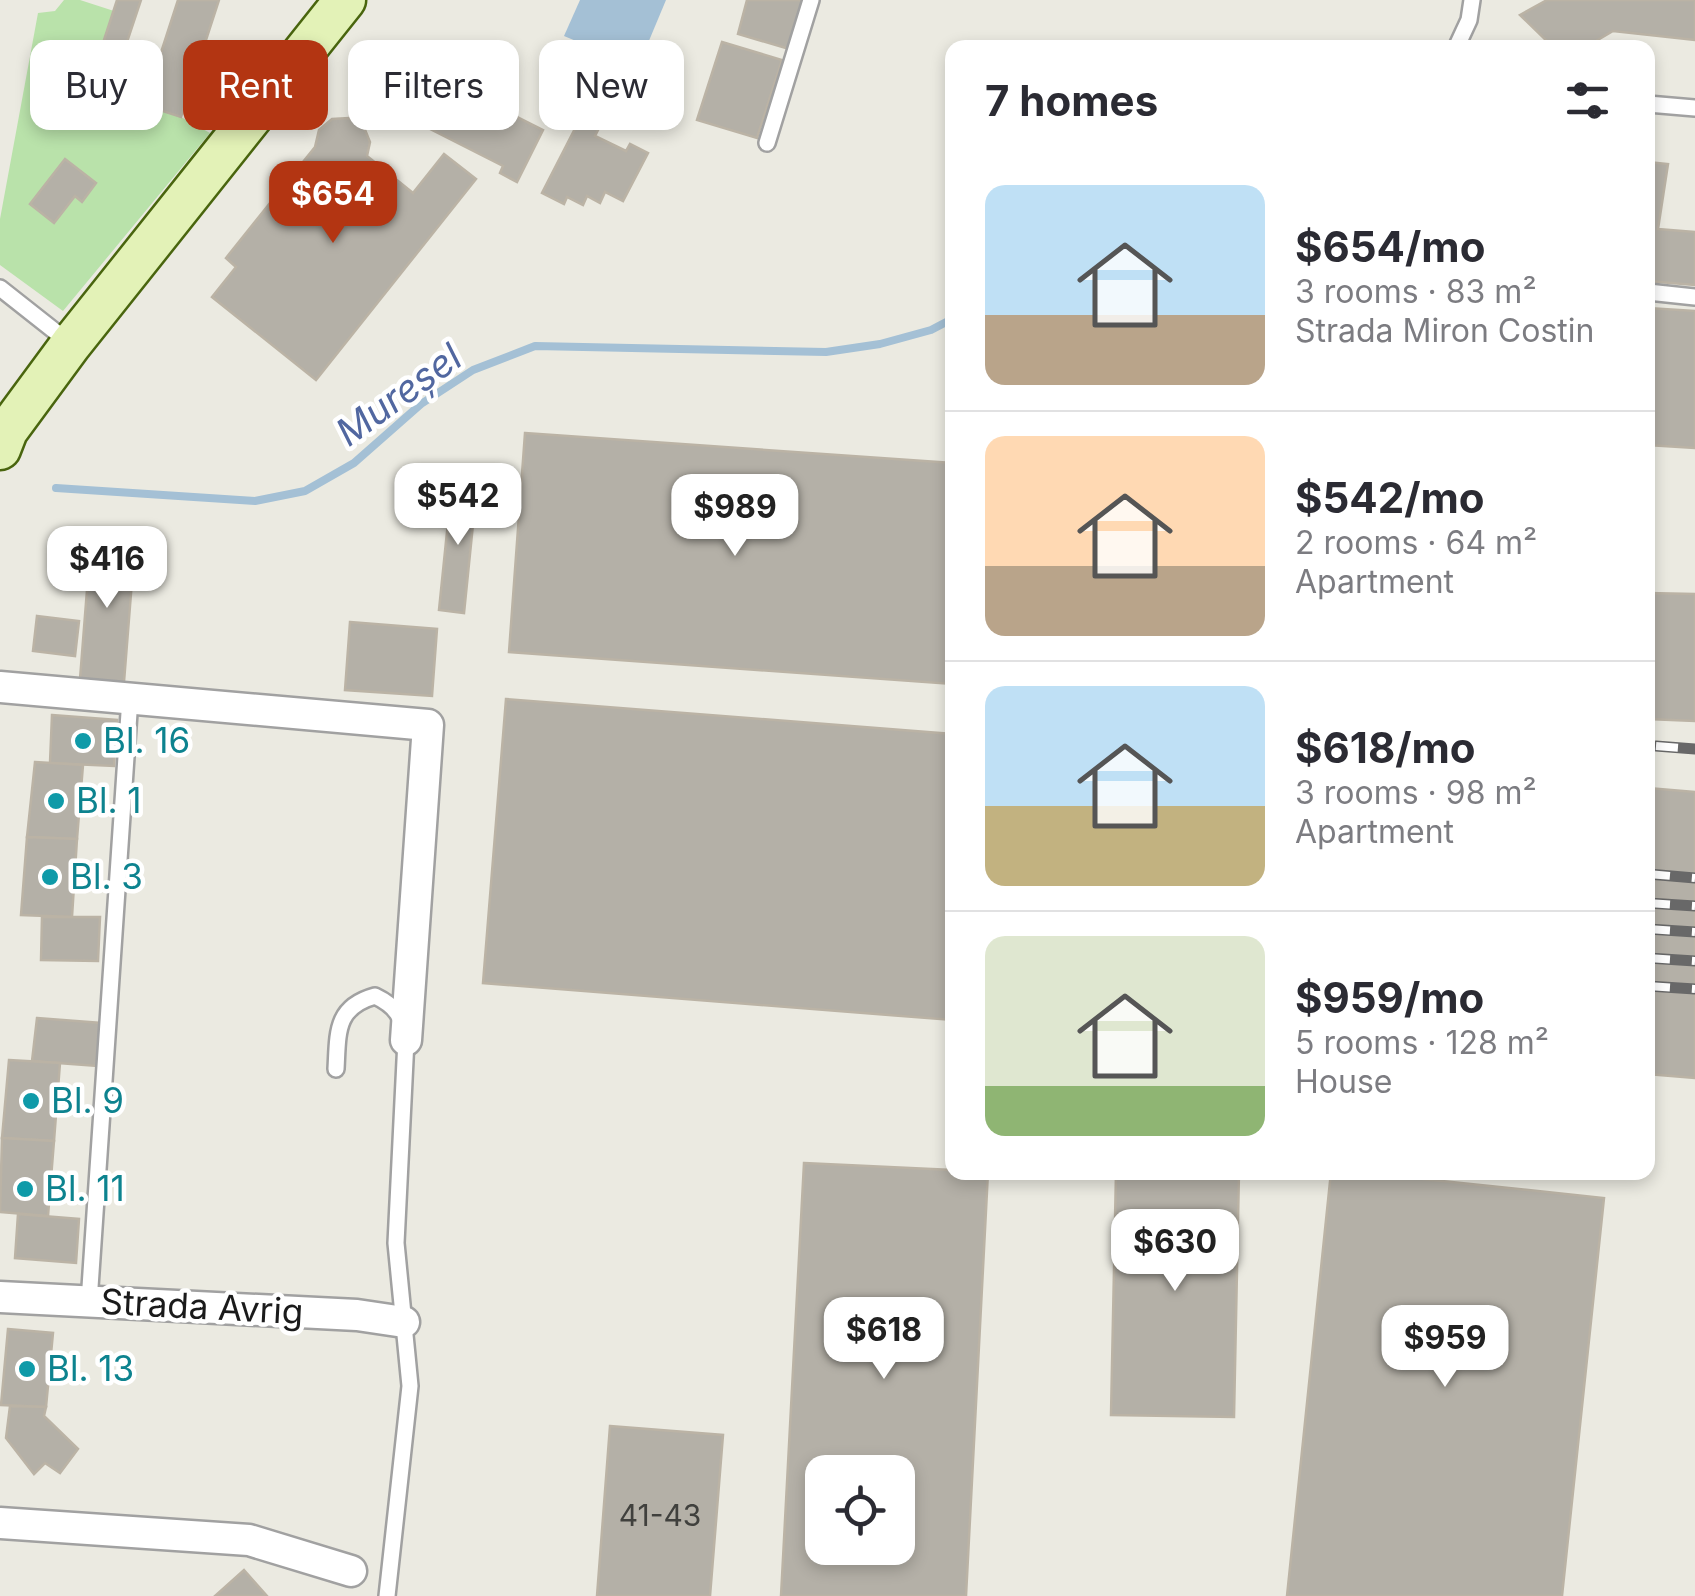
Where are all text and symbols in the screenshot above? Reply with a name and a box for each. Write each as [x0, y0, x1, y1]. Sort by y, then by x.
chip: Buy [30, 40, 163, 130]
chip: Rent [183, 40, 328, 130]
chip: Filters [348, 40, 519, 130]
chip: New [539, 40, 684, 130]
icon: filters [1560, 73, 1615, 128]
text: 7 homes [985, 75, 1158, 126]
pin: $654 [274, 161, 392, 246]
text: $654 [291, 174, 375, 213]
text: $654/mo [1295, 221, 1485, 272]
icon: home [1065, 225, 1185, 345]
text: 3 rooms · 83 m² [1295, 272, 1537, 311]
text: Strada Miron Costin [1295, 311, 1594, 350]
water label: Mureșel [327, 333, 471, 455]
pin: $542 [399, 463, 517, 548]
text: $542/mo [1295, 472, 1485, 523]
pin: $989 [676, 474, 794, 559]
text: $542 [416, 476, 500, 515]
icon: home [1065, 476, 1185, 596]
text: $989 [693, 487, 777, 526]
text: 2 rooms · 64 m² [1295, 523, 1537, 562]
pin: $416 [48, 526, 166, 611]
text: $416 [69, 539, 145, 578]
text: Apartment [1295, 562, 1454, 601]
place label: Bl. 16 [103, 719, 190, 761]
text: $618/mo [1295, 722, 1476, 773]
icon: home [1065, 726, 1185, 846]
marker: Bl. 16 [72, 730, 94, 752]
text: 3 rooms · 98 m² [1295, 773, 1537, 812]
place label: Bl. 1 [76, 779, 142, 821]
marker: Bl. 1 [45, 790, 67, 812]
text: Apartment [1295, 812, 1454, 851]
place label: Bl. 3 [70, 855, 143, 897]
marker: Bl. 3 [39, 866, 61, 888]
text: $959/mo [1295, 972, 1484, 1023]
icon: home [1065, 976, 1185, 1096]
text: 5 rooms · 128 m² [1295, 1023, 1549, 1062]
text: House [1295, 1062, 1392, 1101]
place label: Bl. 9 [51, 1079, 124, 1121]
marker: Bl. 9 [20, 1090, 42, 1112]
place label: Bl. 11 [45, 1167, 125, 1209]
marker: Bl. 11 [14, 1178, 36, 1200]
pin: $630 [1116, 1209, 1234, 1294]
text: $630 [1133, 1222, 1217, 1261]
street label: Strada Avrig [100, 1280, 304, 1332]
pin: $618 [825, 1297, 943, 1382]
pin: $959 [1386, 1305, 1504, 1390]
text: $618 [846, 1310, 922, 1349]
text: $959 [1404, 1318, 1486, 1357]
place label: Bl. 13 [47, 1347, 134, 1389]
marker: Bl. 13 [16, 1358, 38, 1380]
map controls [805, 1455, 915, 1565]
button: locate [805, 1455, 915, 1565]
house number: 41-43 [619, 1497, 701, 1533]

